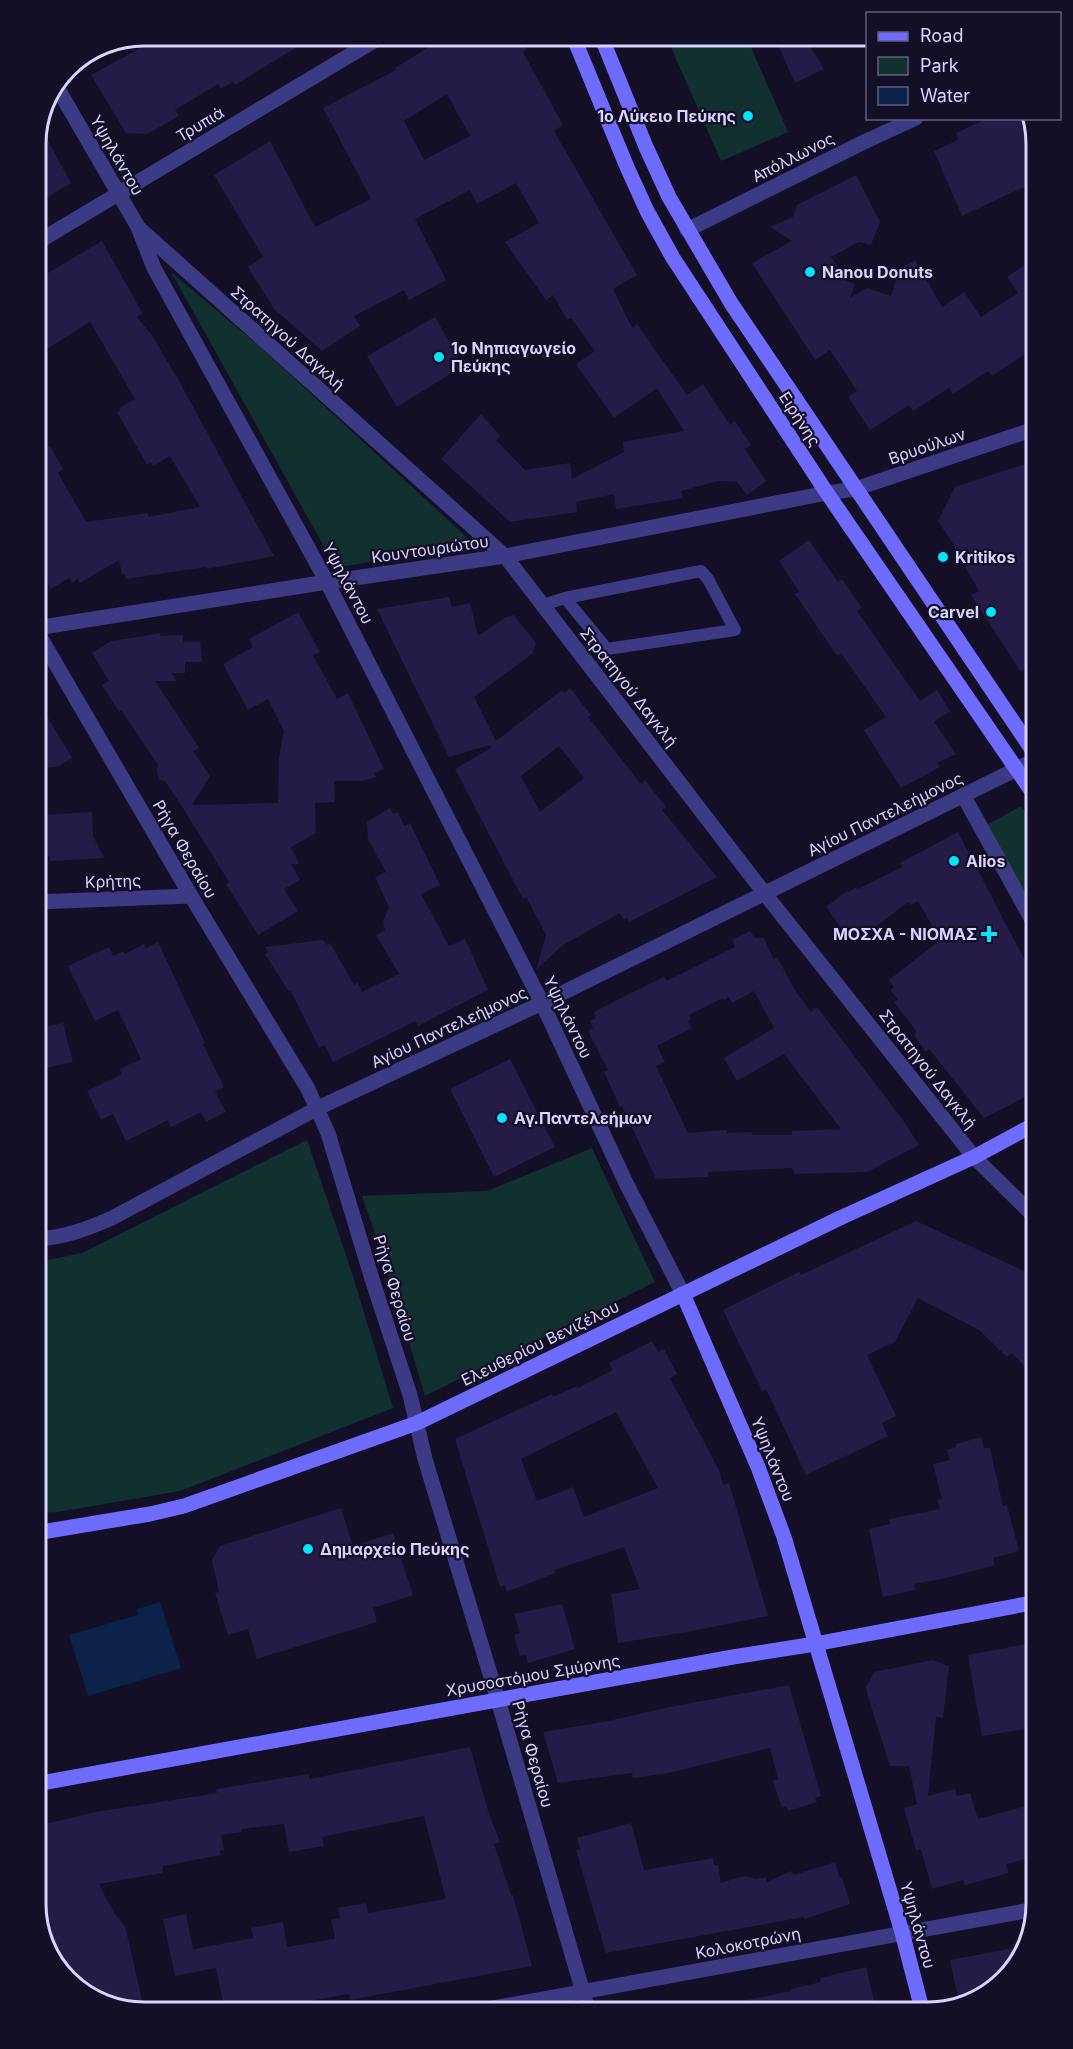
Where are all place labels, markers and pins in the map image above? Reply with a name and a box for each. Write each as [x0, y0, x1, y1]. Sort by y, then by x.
place label: 1ο Λύκειο Πεύκης [597, 106, 736, 126]
marker: 1ο Λύκειο Πεύκης [741, 109, 755, 123]
place label: Nanou Donuts [822, 262, 933, 282]
marker: Nanou Donuts [803, 265, 817, 279]
place label: 1ο Νηπιαγωγείο Πεύκης [451, 338, 576, 376]
marker: 1ο Νηπιαγωγείο Πεύκης [432, 350, 446, 364]
place label: Kritikos [955, 547, 1015, 567]
marker: Kritikos [936, 550, 950, 564]
place label: Carvel [928, 602, 979, 622]
marker: Carvel [984, 605, 998, 619]
place label: Alios [966, 851, 1005, 871]
marker: Alios [947, 854, 961, 868]
place label: ΜΟΣΧΑ - ΝΙΟΜΑΣ [833, 924, 977, 944]
marker: ΜΟΣΧΑ - ΝΙΟΜΑΣ [982, 927, 996, 941]
place label: Αγ.Παντελεήμων [514, 1108, 652, 1128]
marker: Αγ.Παντελεήμων [495, 1111, 509, 1125]
place label: Δημαρχείο Πεύκης [320, 1539, 469, 1559]
marker: Δημαρχείο Πεύκης [301, 1542, 315, 1556]

